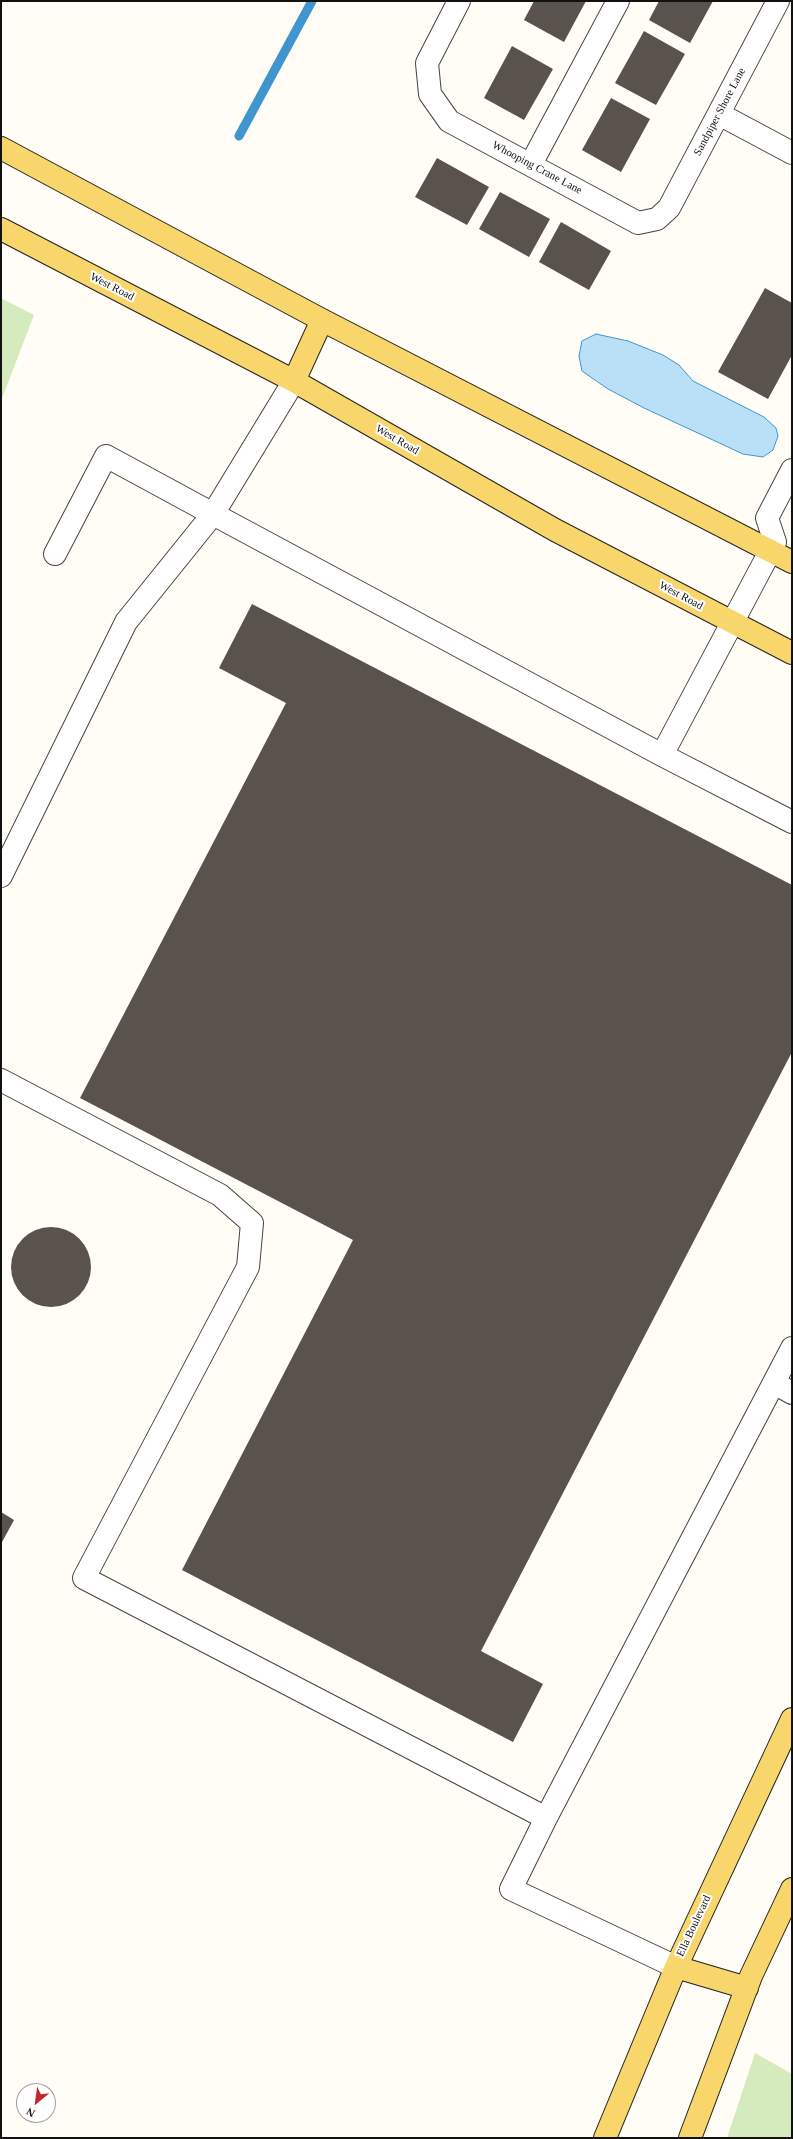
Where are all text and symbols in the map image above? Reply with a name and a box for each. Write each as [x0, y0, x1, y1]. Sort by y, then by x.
street label: Sandpiper Shore Lane [691, 66, 749, 158]
street label: Whooping Crane Lane [490, 139, 584, 197]
street label: West Road [88, 270, 136, 304]
street label: West Road [373, 422, 421, 458]
street label: West Road [657, 579, 705, 613]
street label: Ella Boulevard [674, 1893, 714, 1959]
north arrow [16, 2083, 56, 2123]
text: N [24, 2105, 37, 2120]

